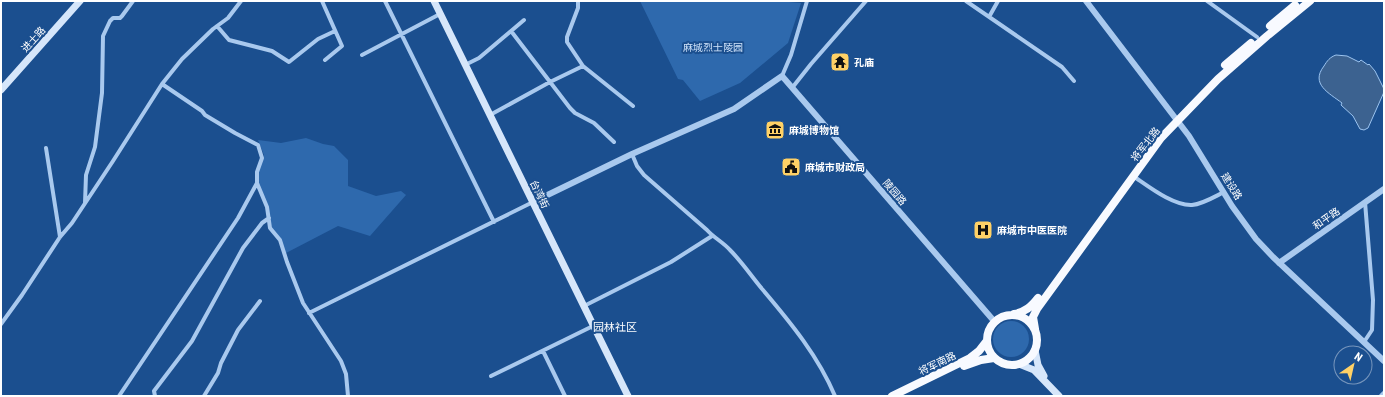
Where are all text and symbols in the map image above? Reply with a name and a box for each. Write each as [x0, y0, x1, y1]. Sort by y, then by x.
street label: 进士路 [19, 25, 47, 54]
park label: 麻城烈士陵园 [683, 42, 743, 53]
temple icon: 孔庙 [829, 51, 851, 73]
place label: 孔庙 [854, 57, 874, 68]
museum icon: 麻城博物馆 [764, 119, 786, 141]
place label: 麻城博物馆 [789, 124, 839, 136]
street label: 将军北路 [1129, 125, 1162, 163]
public building icon: 麻城市财政局 [780, 156, 802, 178]
place label: 麻城市财政局 [805, 161, 865, 173]
street label: 建设路 [1219, 171, 1244, 202]
street label: 陵园路 [881, 177, 909, 207]
street label: 台湾街 [528, 178, 551, 210]
street label: 和平路 [1311, 205, 1342, 232]
hospital icon: 麻城市中医医院 [972, 219, 994, 241]
place label: 麻城市中医医院 [997, 224, 1067, 236]
district label: 园林社区 [593, 321, 637, 334]
north arrow [1333, 345, 1373, 385]
street label: 将军南路 [917, 350, 958, 377]
text: N [1352, 350, 1365, 365]

